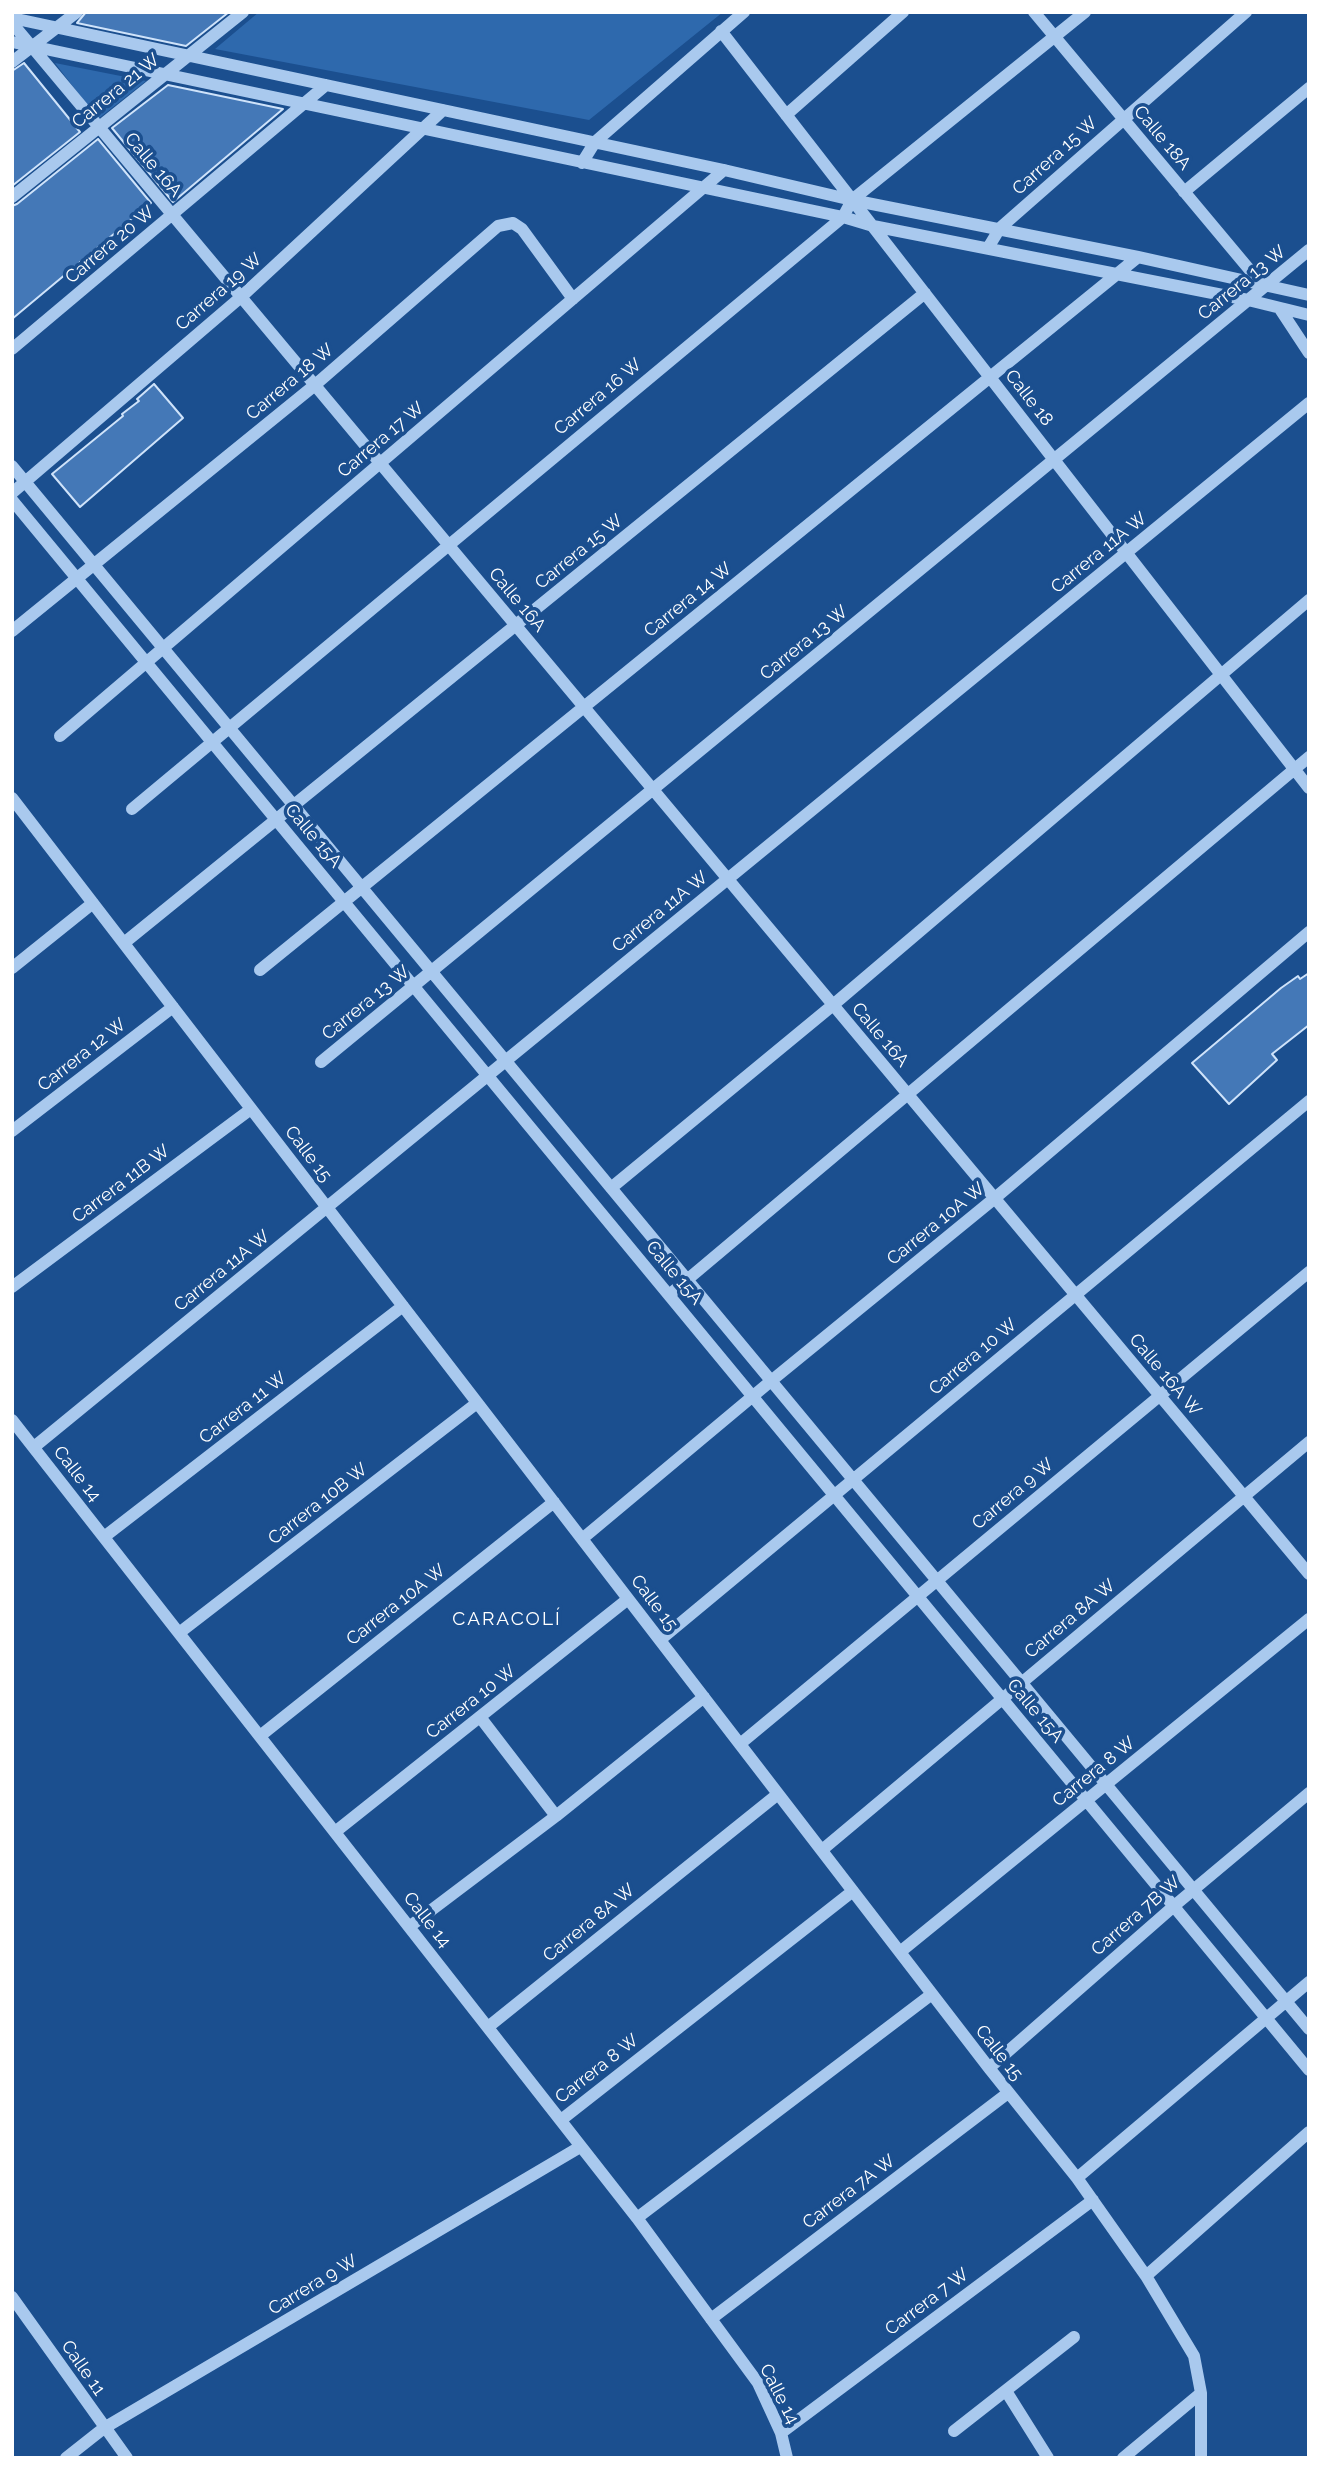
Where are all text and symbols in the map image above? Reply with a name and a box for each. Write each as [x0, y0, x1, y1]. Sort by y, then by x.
street label: Carrera 21 W [68, 49, 164, 133]
street label: Calle 18A [1129, 101, 1195, 175]
street label: Carrera 15 W [1008, 112, 1102, 200]
street label: Calle 16A [120, 128, 186, 202]
street label: Carrera 20 W [61, 202, 159, 288]
street label: Carrera 13 W [1194, 241, 1290, 325]
street label: Carrera 19 W [171, 249, 267, 335]
street label: Carrera 18 W [242, 339, 338, 425]
street label: Carrera 16 W [550, 354, 646, 440]
street label: Calle 18 [1000, 366, 1058, 430]
street label: Carrera 17 W [333, 398, 429, 482]
street label: Carrera 11A W [1047, 508, 1151, 598]
street label: Carrera 15 W [531, 510, 627, 594]
street label: Carrera 14 W [640, 558, 736, 642]
street label: Calle 16A [484, 563, 550, 637]
street label: Carrera 13 W [756, 601, 852, 685]
street label: Calle 15A [280, 800, 346, 872]
street label: Carrera 11A W [608, 867, 712, 957]
street label: Carrera 13 W [318, 961, 414, 1045]
street label: Calle 16A [847, 998, 913, 1072]
street label: Carrera 12 W [33, 1014, 131, 1096]
street label: Calle 15 [280, 1122, 336, 1186]
street label: Carrera 11B W [68, 1140, 174, 1228]
street label: Carrera 10A W [883, 1178, 989, 1270]
street label: Carrera 11A W [170, 1226, 274, 1316]
street label: Calle 15A [641, 1237, 707, 1309]
street label: Carrera 10 W [925, 1314, 1021, 1400]
street label: Calle 16A W [1124, 1329, 1206, 1421]
street label: Carrera 11 W [195, 1367, 291, 1449]
street label: Calle 14 [49, 1442, 105, 1506]
street label: Carrera 9 W [968, 1454, 1058, 1534]
street label: Carrera 10B W [264, 1459, 372, 1549]
street label: Carrera 10A W [342, 1560, 450, 1650]
street label: Calle 15 [626, 1571, 682, 1635]
street label: Carrera 8A W [1020, 1575, 1120, 1663]
district label: CARACOLÍ [453, 1608, 561, 1630]
street label: Carrera 10 W [422, 1660, 520, 1744]
street label: Calle 15A [1002, 1675, 1068, 1747]
street label: Carrera 8 W [1048, 1732, 1140, 1812]
street label: Carrera 7B W [1087, 1872, 1185, 1960]
street label: Carrera 8A W [539, 1879, 639, 1967]
street label: Calle 14 [399, 1888, 455, 1952]
street label: Calle 15 [971, 2021, 1027, 2085]
street label: Carrera 8 W [551, 2030, 643, 2108]
street label: Carrera 7A W [799, 2150, 899, 2234]
street label: Carrera 9 W [265, 2250, 361, 2320]
street label: Carrera 7 W [881, 2264, 973, 2340]
street label: Calle 11 [56, 2336, 110, 2400]
street label: Calle 14 [755, 2360, 803, 2428]

